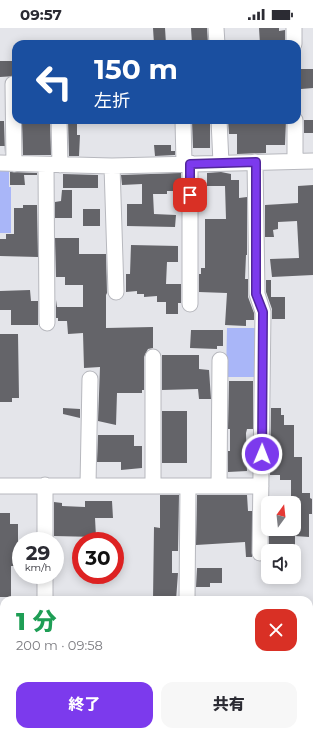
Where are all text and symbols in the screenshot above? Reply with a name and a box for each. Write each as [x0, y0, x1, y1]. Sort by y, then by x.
text: 09:57 [20, 5, 62, 24]
text: 150 m [94, 52, 178, 86]
icon: left [28, 56, 80, 108]
text: 左折 [94, 90, 130, 112]
pin [173, 178, 207, 212]
icon: arrive [179, 184, 201, 206]
position arrow [241, 433, 283, 475]
north arrow [261, 496, 301, 536]
map controls [261, 496, 301, 584]
speed limit sign: 30 [72, 532, 124, 584]
text: 29 [26, 541, 50, 565]
button: sound [261, 544, 301, 584]
text: km/h [25, 561, 51, 574]
text: 1 分 [16, 607, 57, 636]
button: close [255, 609, 297, 651]
text: 200 m · 09:58 [16, 637, 103, 653]
button: 終了 [16, 682, 153, 728]
button: 共有 [161, 682, 297, 728]

